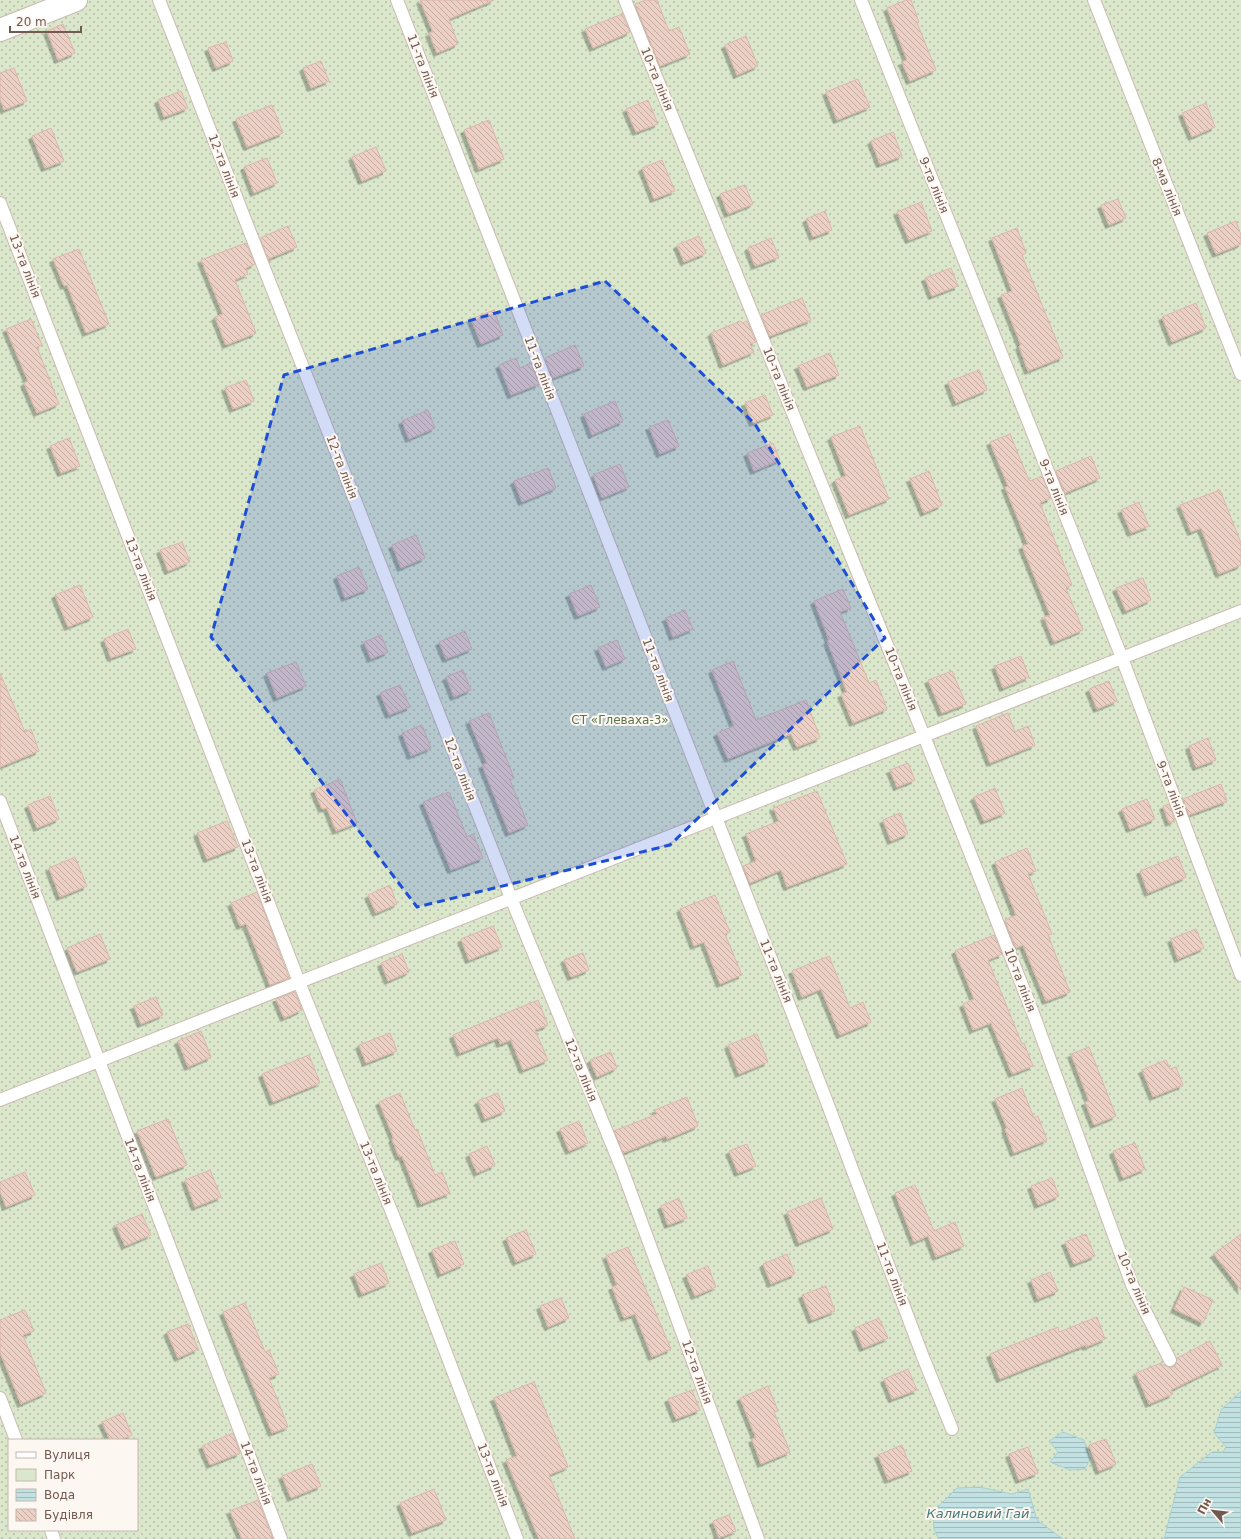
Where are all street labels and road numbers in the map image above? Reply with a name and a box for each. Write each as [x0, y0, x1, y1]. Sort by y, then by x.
street label: 11-та лінія [404, 32, 442, 100]
street label: 10-та лінія [638, 45, 676, 113]
street label: 12-та лінія [205, 132, 243, 200]
street label: 9-та лінія [916, 155, 952, 215]
street label: 8-ма лінія [1149, 156, 1185, 218]
street label: 13-та лінія [6, 232, 44, 300]
street label: 11-та лінія [521, 334, 559, 402]
street label: 10-та лінія [760, 345, 798, 413]
street label: 12-та лінія [323, 433, 361, 501]
street label: 9-та лінія [1036, 457, 1072, 517]
street label: 13-та лінія [122, 535, 160, 603]
street label: 11-та лінія [639, 636, 677, 704]
street label: 10-та лінія [882, 645, 920, 713]
street label: 12-та лінія [441, 735, 479, 803]
street label: 9-та лінія [1154, 759, 1188, 819]
street label: 14-та лінія [6, 833, 44, 901]
street label: 13-та лінія [238, 837, 276, 905]
street label: 11-та лінія [757, 937, 795, 1005]
street label: 10-та лінія [1001, 946, 1039, 1014]
street label: 12-та лінія [562, 1036, 600, 1104]
street label: 14-та лінія [121, 1136, 159, 1204]
street label: 13-та лінія [357, 1139, 395, 1207]
street label: 11-та лінія [873, 1240, 911, 1308]
street label: 10-та лінія [1114, 1249, 1154, 1317]
street label: 12-та лінія [679, 1338, 715, 1406]
street label: 14-та лінія [237, 1439, 275, 1507]
street label: 13-та лінія [474, 1441, 512, 1509]

